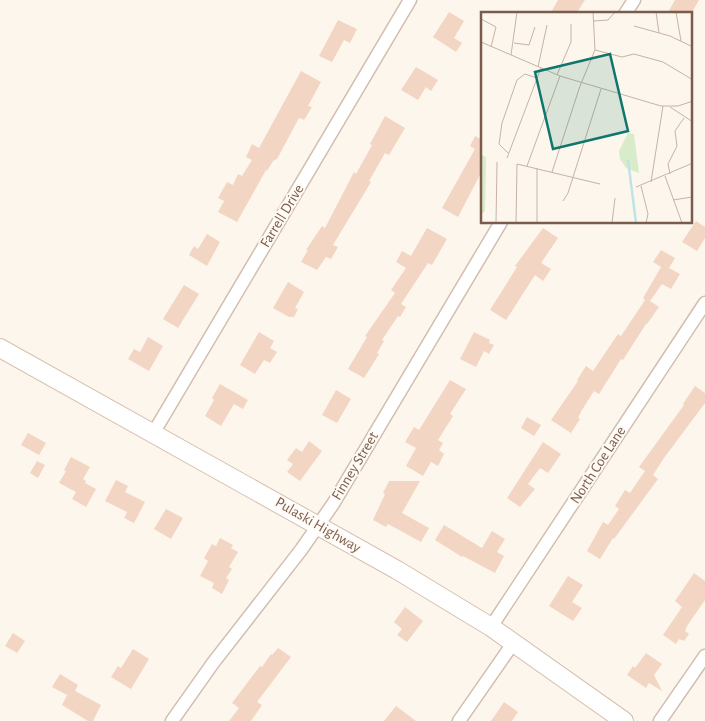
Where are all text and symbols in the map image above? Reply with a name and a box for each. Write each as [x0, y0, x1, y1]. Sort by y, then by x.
inset map [481, 12, 692, 224]
street label: Farrell Drive [257, 182, 307, 250]
street label: North Coe Lane [567, 424, 629, 506]
street label: Finney Street [329, 429, 381, 503]
street label: Pulaski Highway [273, 494, 364, 556]

